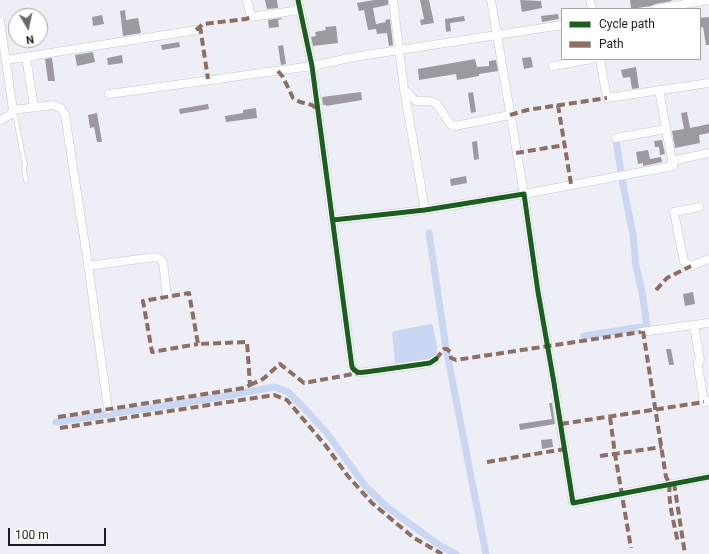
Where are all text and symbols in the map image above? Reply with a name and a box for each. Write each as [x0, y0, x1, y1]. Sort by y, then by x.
north arrow [8, 8, 48, 48]
legend [561, 8, 701, 60]
text: Cycle path [599, 17, 655, 31]
text: N [25, 32, 35, 46]
text: Path [599, 37, 624, 51]
scale bar [10, 520, 108, 546]
text: 100 m [15, 528, 49, 542]

